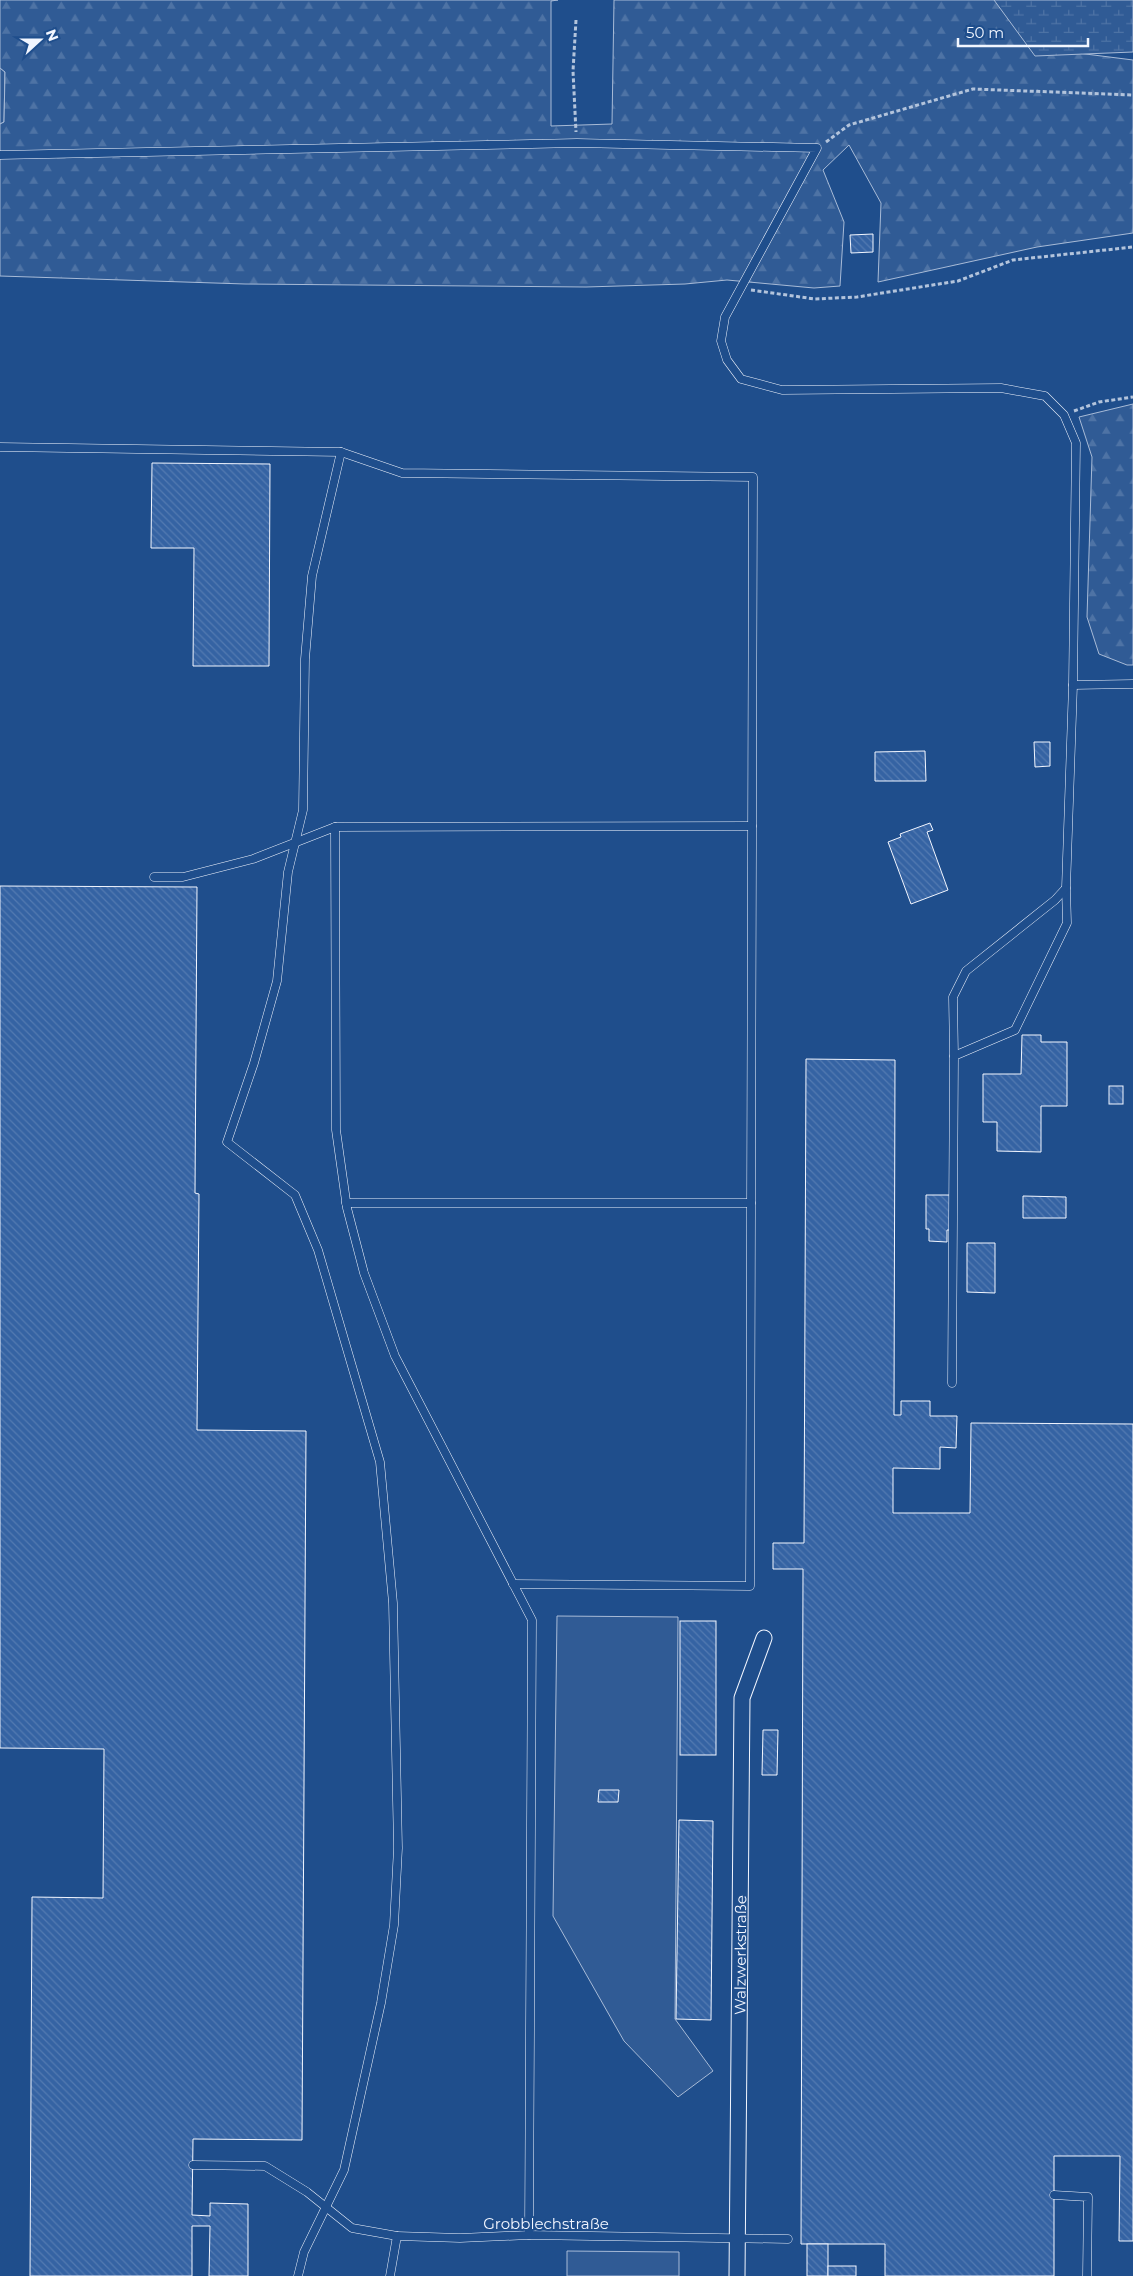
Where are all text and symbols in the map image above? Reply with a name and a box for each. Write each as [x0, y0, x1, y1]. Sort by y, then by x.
north arrow [15, 15, 65, 65]
scale bar [958, 15, 1088, 47]
text: 50 m [966, 23, 1004, 42]
text: N [42, 27, 63, 44]
street label: Walzwerkstraße [730, 1895, 750, 2015]
street label: Grobblechstraße [483, 2214, 609, 2233]

